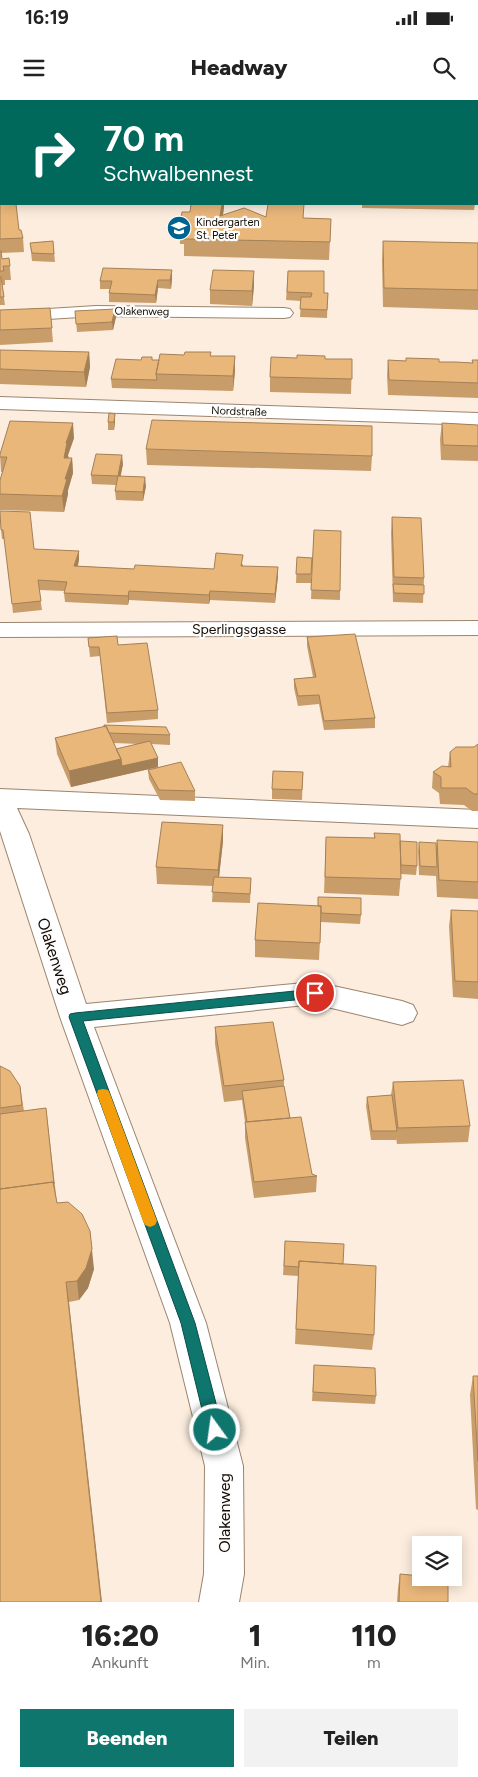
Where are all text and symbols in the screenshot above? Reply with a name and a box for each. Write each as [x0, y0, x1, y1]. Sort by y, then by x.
text: 16:19 [25, 6, 69, 29]
icon: menu [20, 54, 48, 82]
text: Headway [190, 54, 288, 81]
icon: search [430, 54, 458, 82]
text: 70 m [103, 118, 184, 160]
icon: right [20, 120, 85, 185]
text: Schwalbennest [103, 160, 254, 187]
school or university icon: Kindergarten St. Peter [166, 215, 192, 241]
place label: Kindergarten St. Peter [196, 216, 260, 242]
street label: Olakenweg [114, 305, 170, 318]
street label: Nordstraße [211, 404, 267, 419]
street label: Sperlingsgasse [192, 621, 286, 638]
street label: Olakenweg [33, 915, 76, 997]
pin [294, 972, 336, 1014]
icon: arrive [301, 979, 329, 1007]
position arrow [188, 1403, 240, 1455]
street label: Olakenweg [215, 1473, 234, 1553]
map controls [412, 1536, 462, 1586]
button: layers [412, 1536, 462, 1586]
text: 16:20 [82, 1617, 159, 1654]
text: 1 [249, 1617, 261, 1654]
text: 110 [351, 1617, 396, 1654]
text: Ankunft [91, 1653, 149, 1672]
text: Min. [240, 1653, 270, 1672]
text: m [367, 1653, 381, 1672]
button: Beenden [20, 1709, 234, 1767]
button: Teilen [244, 1709, 458, 1767]

